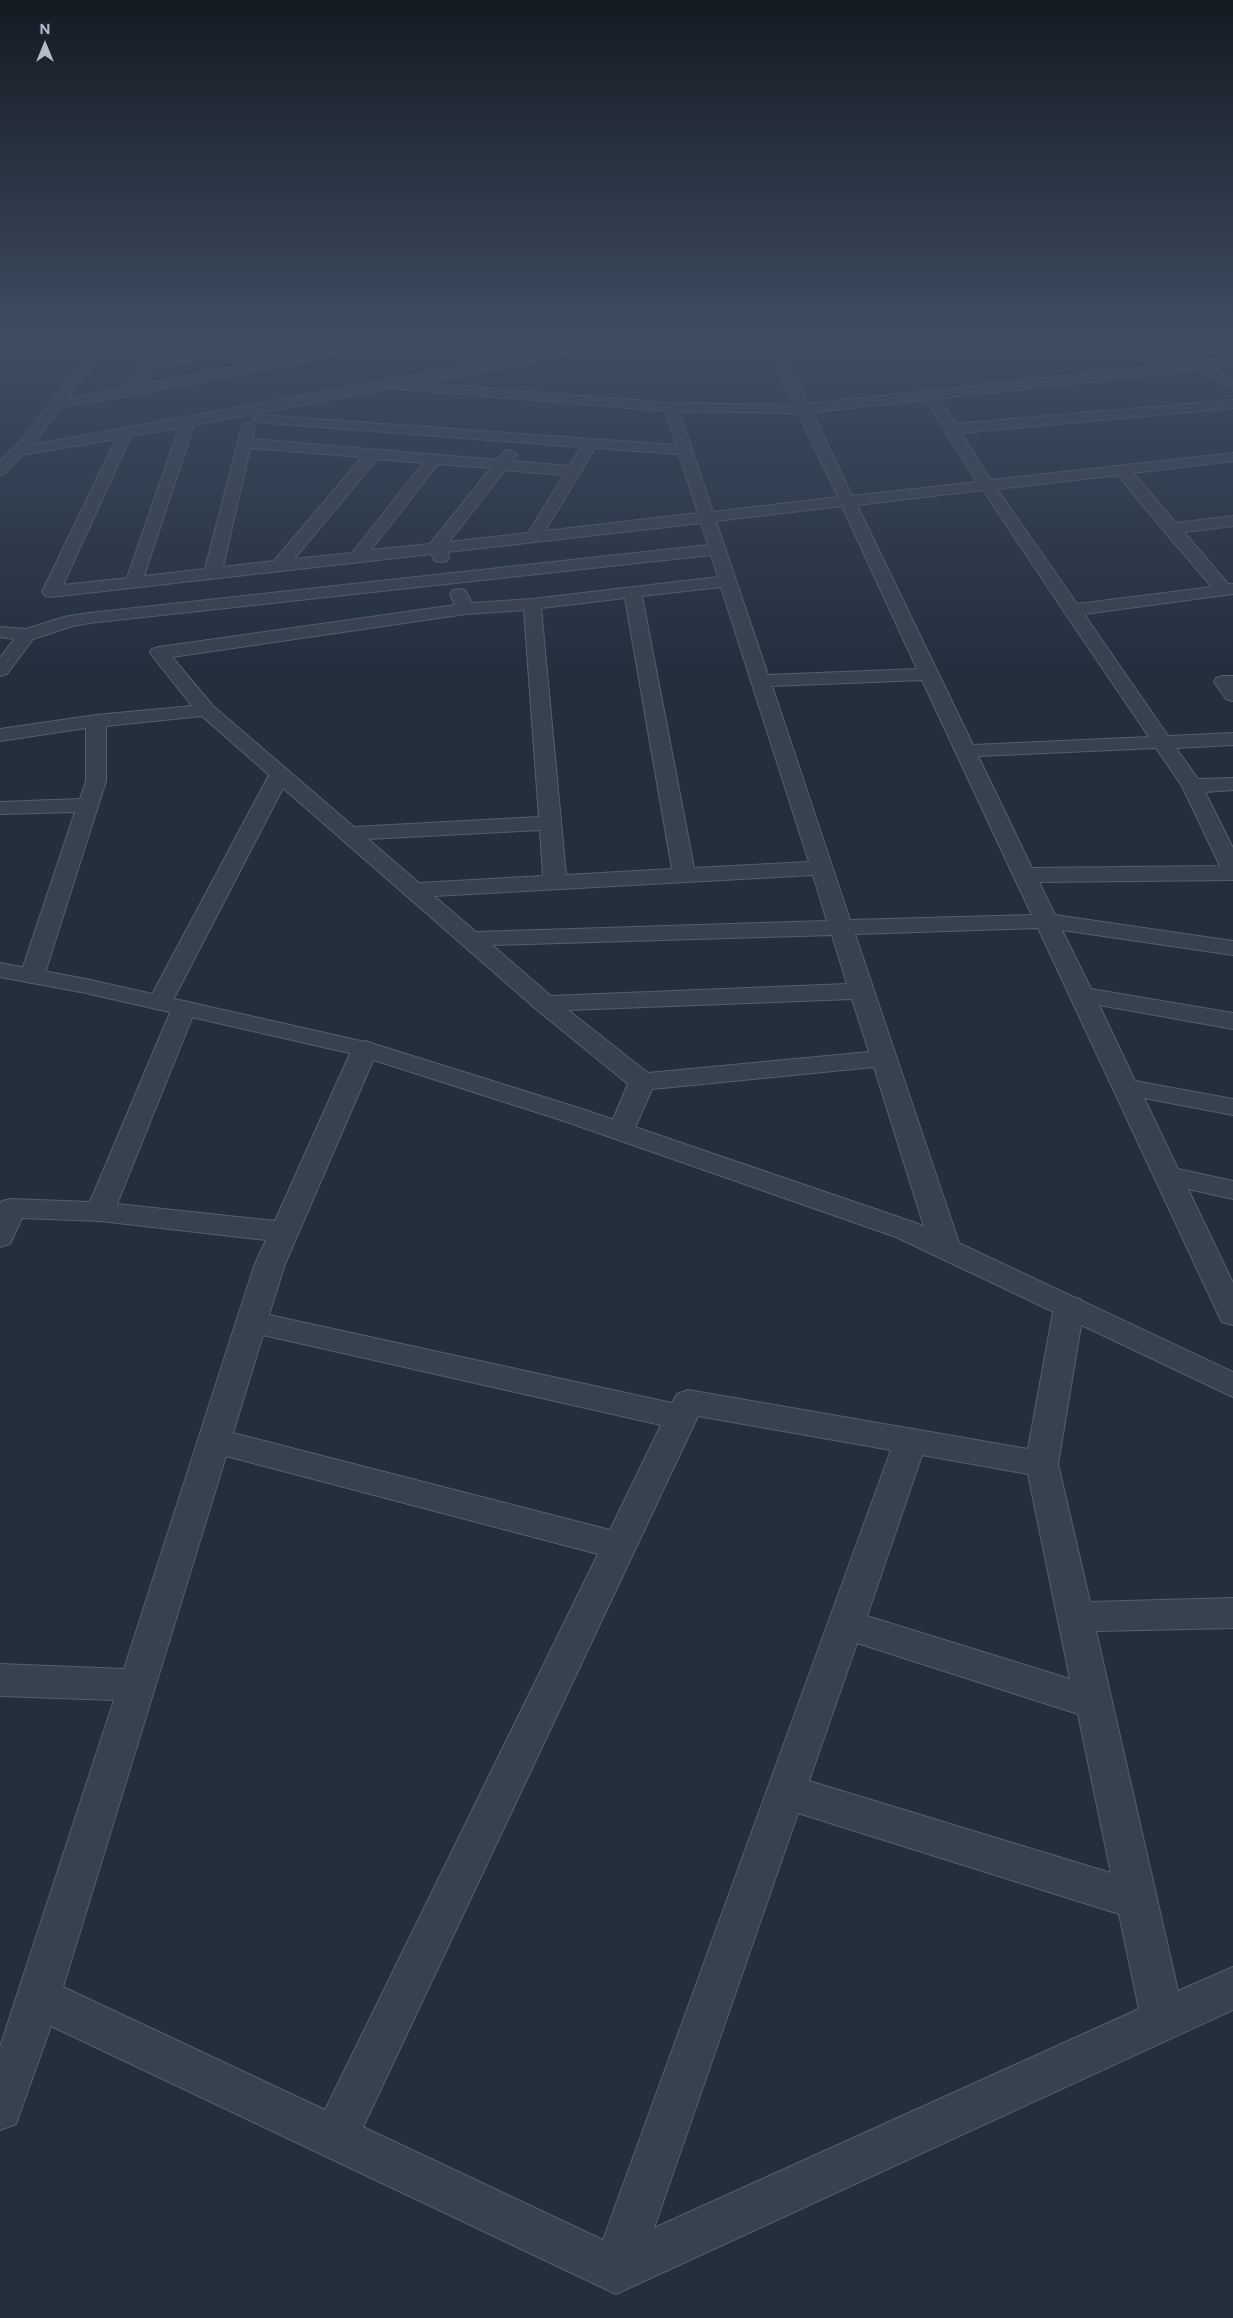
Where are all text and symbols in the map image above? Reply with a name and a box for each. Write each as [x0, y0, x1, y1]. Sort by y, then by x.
north arrow [20, 20, 70, 70]
text: N [40, 21, 50, 38]

